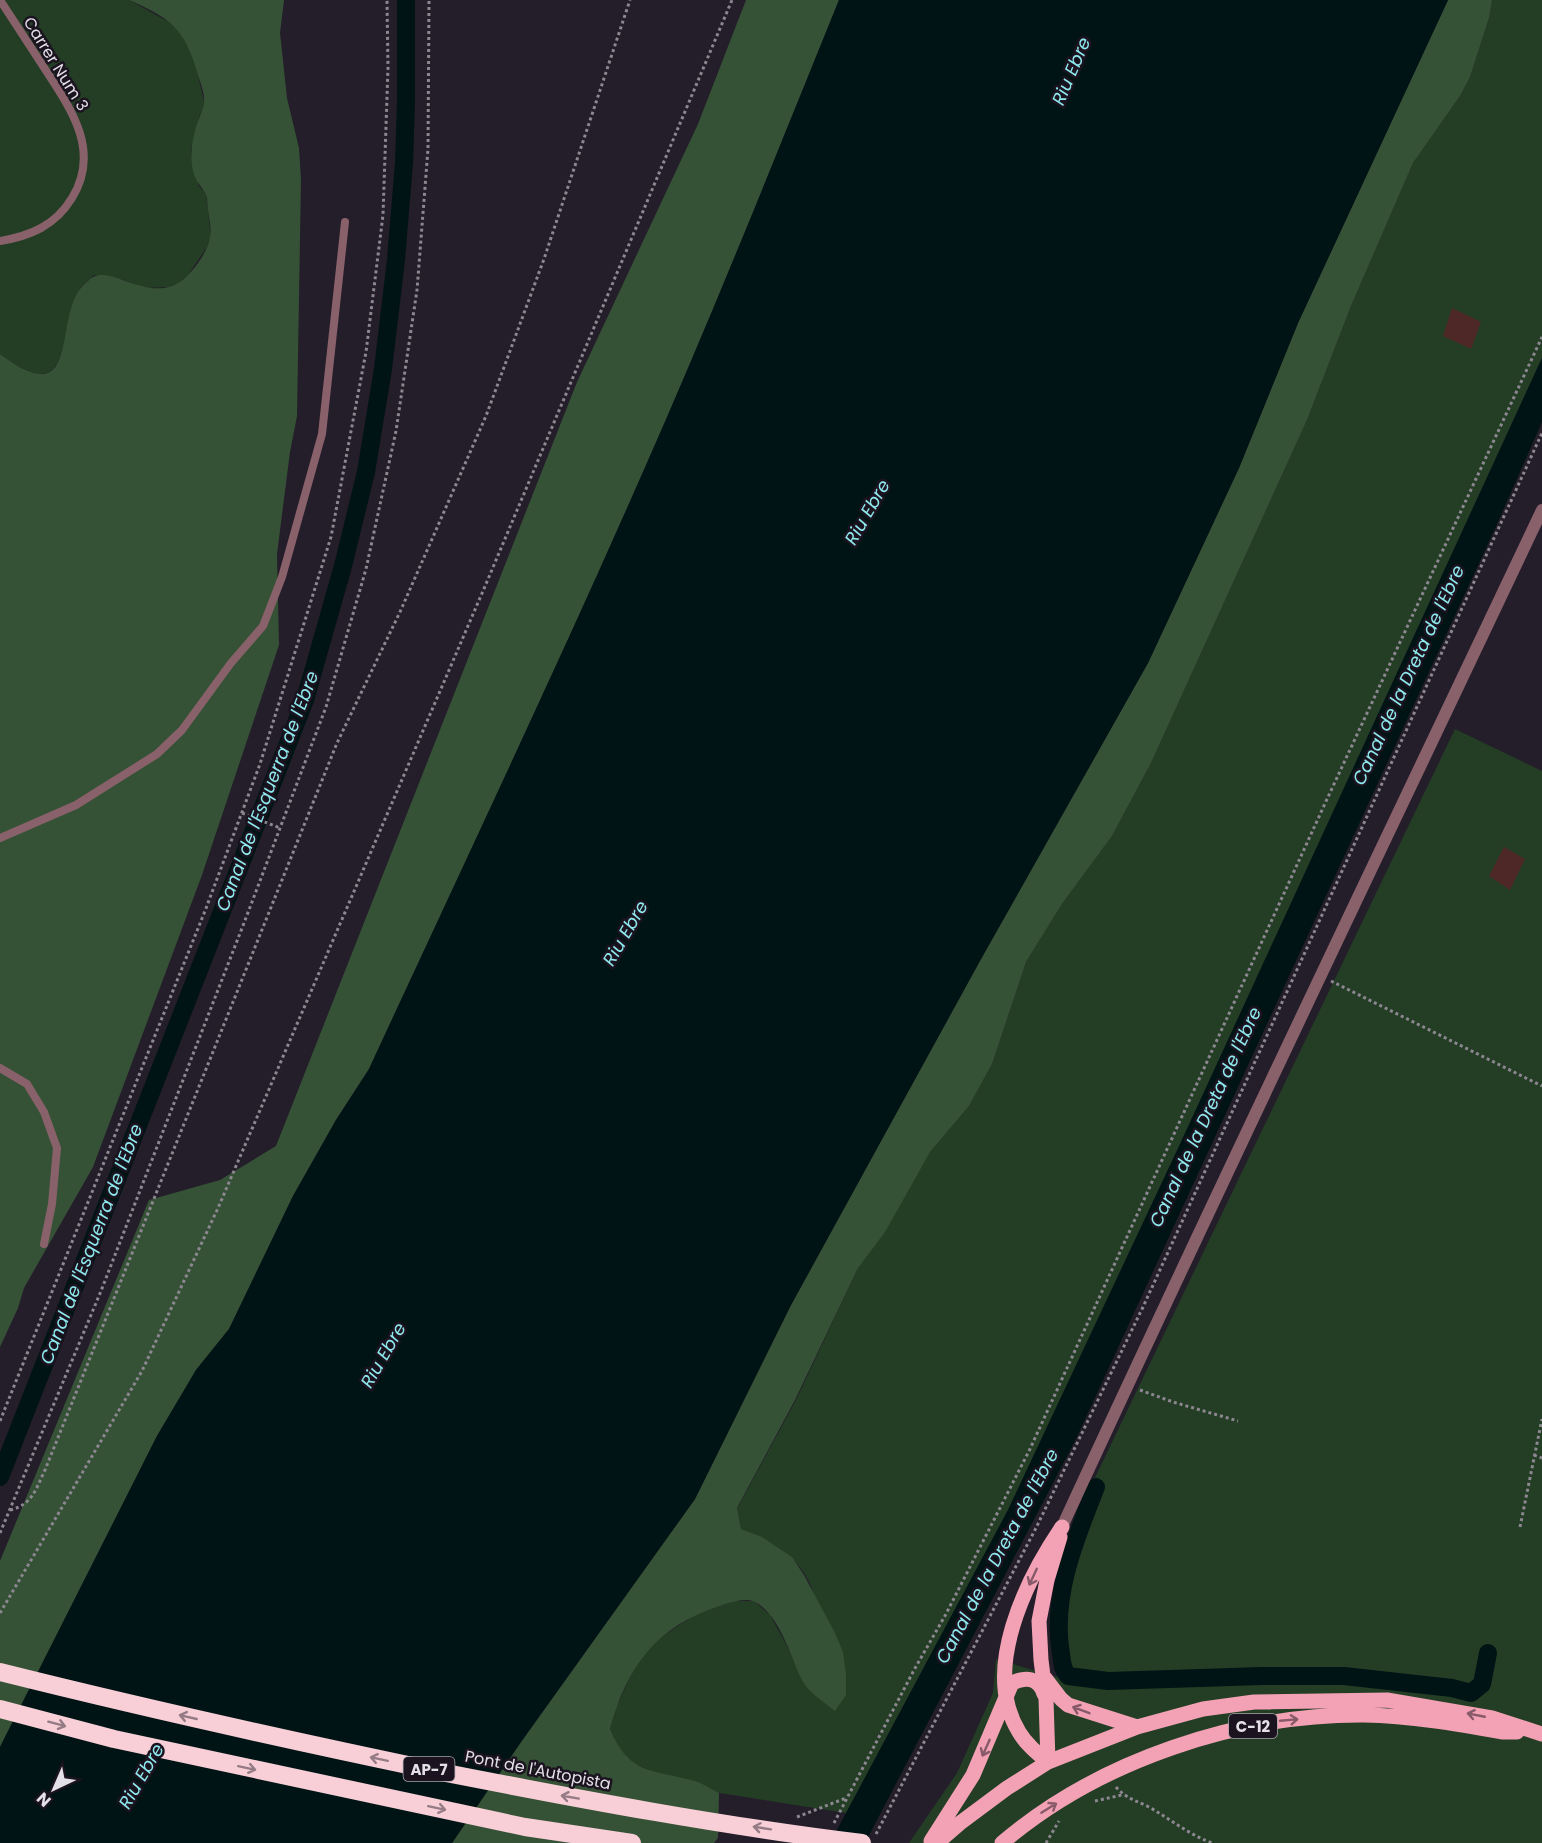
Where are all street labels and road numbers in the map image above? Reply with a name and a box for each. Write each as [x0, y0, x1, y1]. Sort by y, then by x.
street label: Carrer Num 3 [18, 13, 94, 115]
road number: C-12 [1229, 1714, 1277, 1738]
street label: Pont de l'Autopista [463, 1745, 613, 1795]
road number: AP-7 [404, 1757, 454, 1781]

